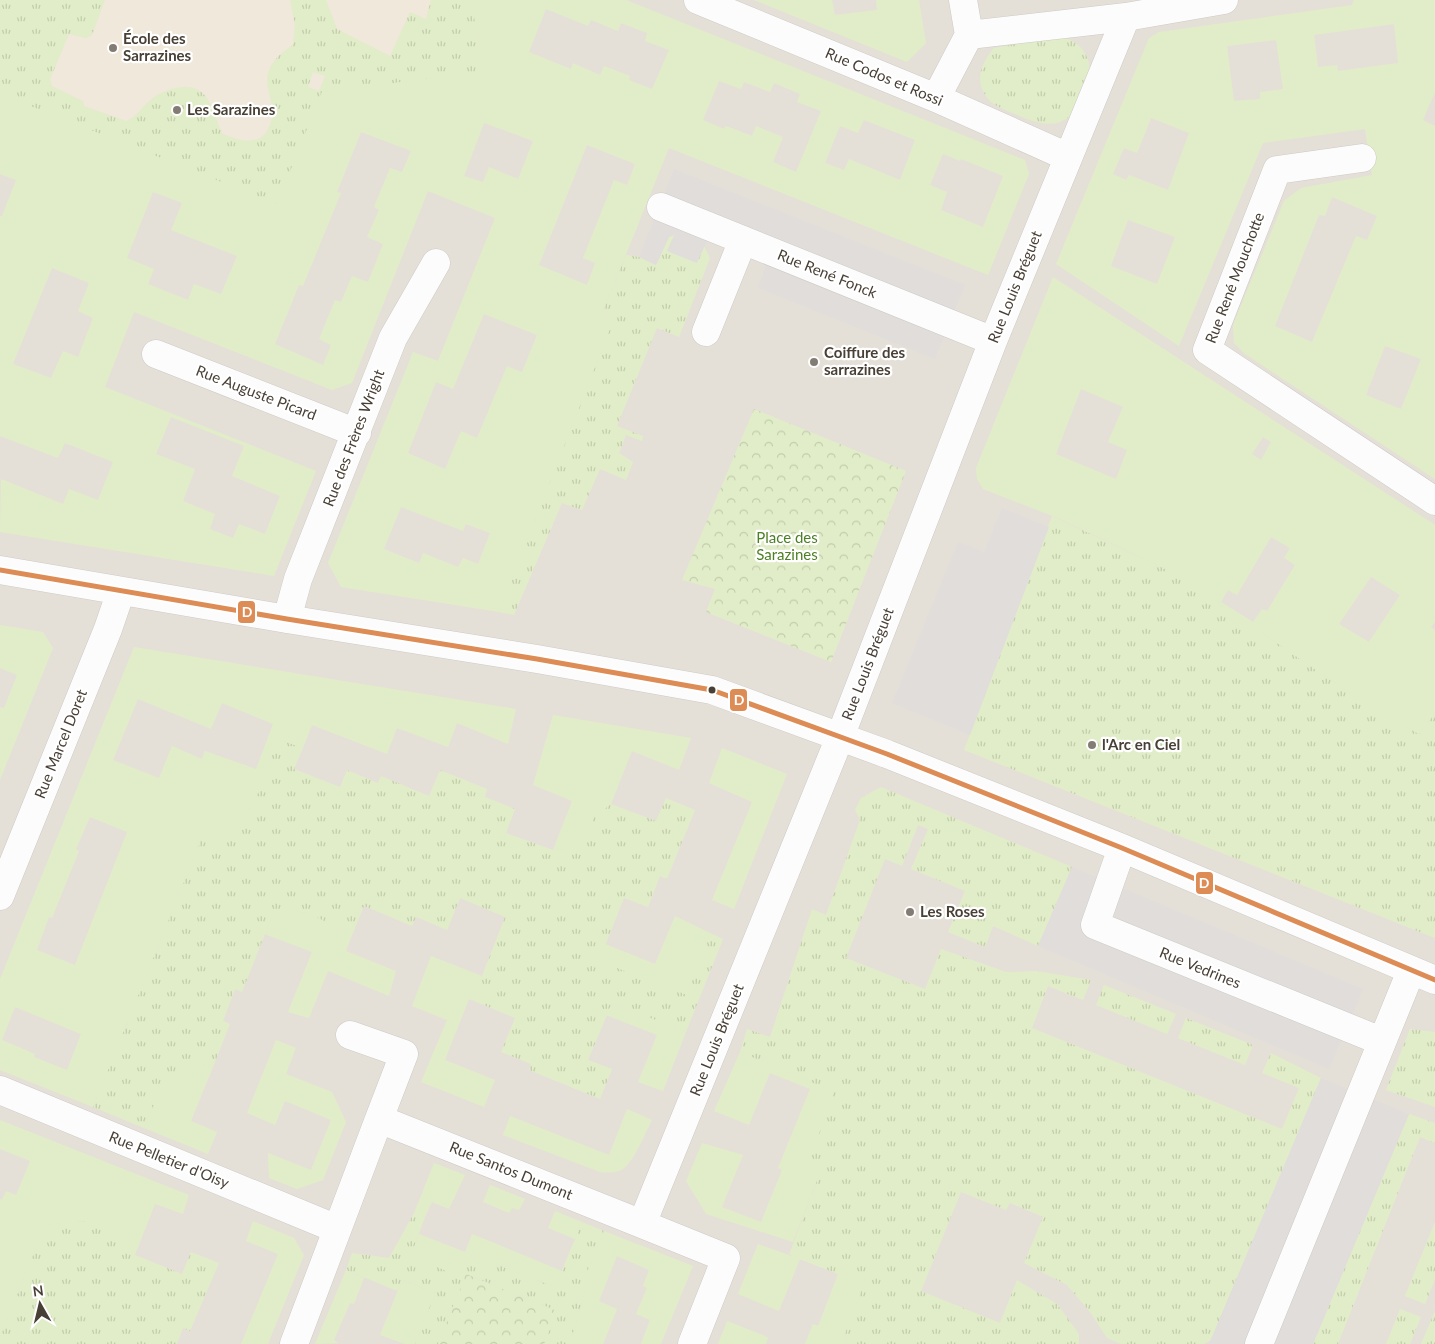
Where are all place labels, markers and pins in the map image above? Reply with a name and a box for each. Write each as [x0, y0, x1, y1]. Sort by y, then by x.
place label: École des Sarrazines [123, 29, 192, 64]
marker: École des Sarrazines [107, 42, 119, 54]
place label: Les Sarazines [187, 100, 276, 118]
marker: Les Sarazines [171, 104, 183, 116]
place label: Coiffure des sarrazines [824, 343, 905, 378]
marker: Coiffure des sarrazines [808, 356, 820, 368]
unlabelled marker [707, 685, 717, 695]
place label: l'Arc en Ciel [1102, 735, 1180, 753]
marker: l'Arc en Ciel [1086, 739, 1098, 751]
place label: Les Roses [920, 902, 985, 920]
marker: Les Roses [904, 906, 916, 918]

